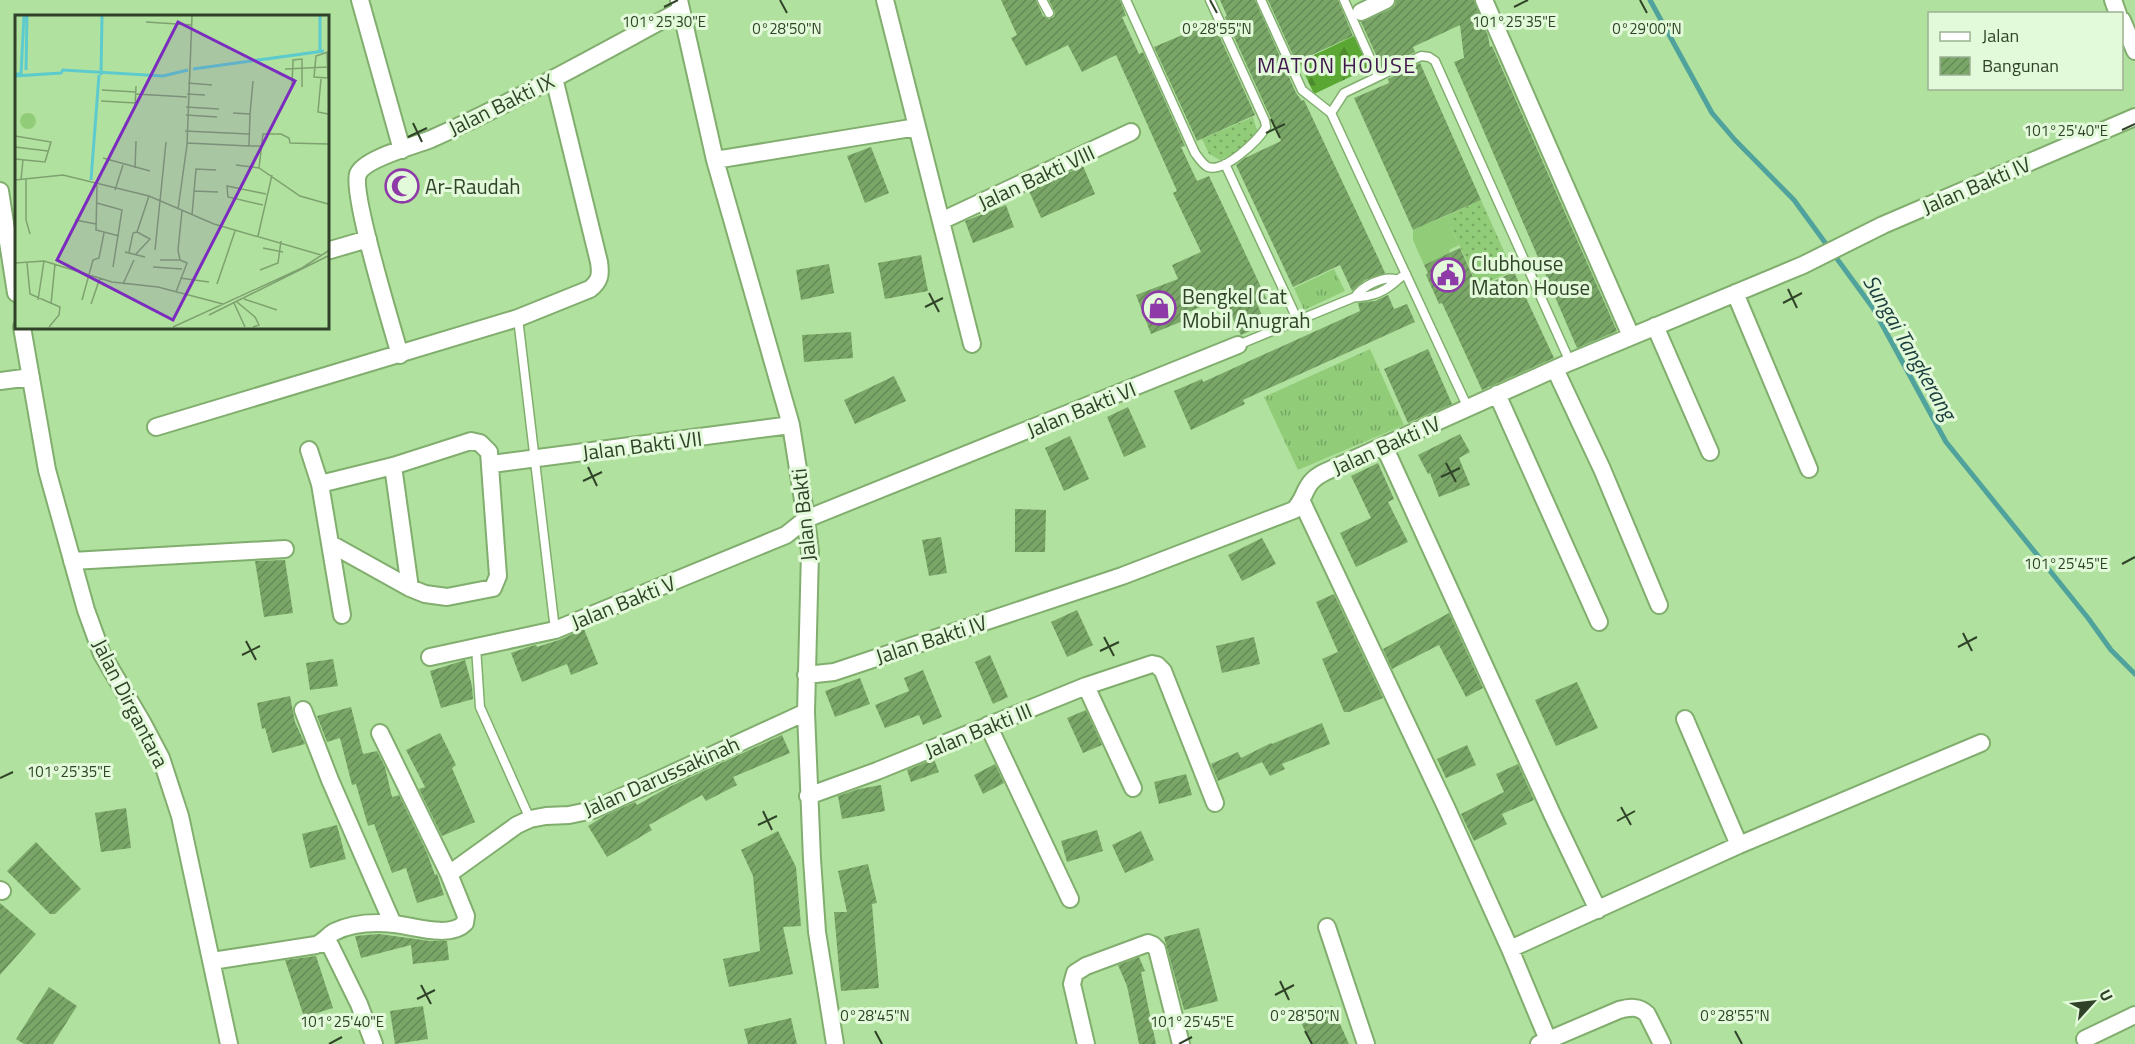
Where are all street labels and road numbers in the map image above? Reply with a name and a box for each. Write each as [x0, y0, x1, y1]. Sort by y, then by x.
street label: Jalan Bakti IX [442, 64, 560, 144]
street label: Jalan Bakti VIII [972, 136, 1100, 218]
street label: Jalan Bakti IV [1917, 148, 2035, 222]
street label: Jalan Bakti VI [1022, 373, 1140, 445]
street label: Jalan Bakti IV [1327, 407, 1445, 483]
street label: Jalan Bakti VII [580, 422, 704, 468]
street label: Jalan Bakti [782, 467, 824, 563]
street label: Jalan Bakti V [566, 567, 680, 637]
street label: Jalan Bakti IV [871, 606, 991, 672]
street label: Jalan Dirgantara [85, 633, 178, 774]
street label: Jalan Bakti III [919, 694, 1037, 766]
street label: Jalan Darussakinah [578, 727, 744, 825]

